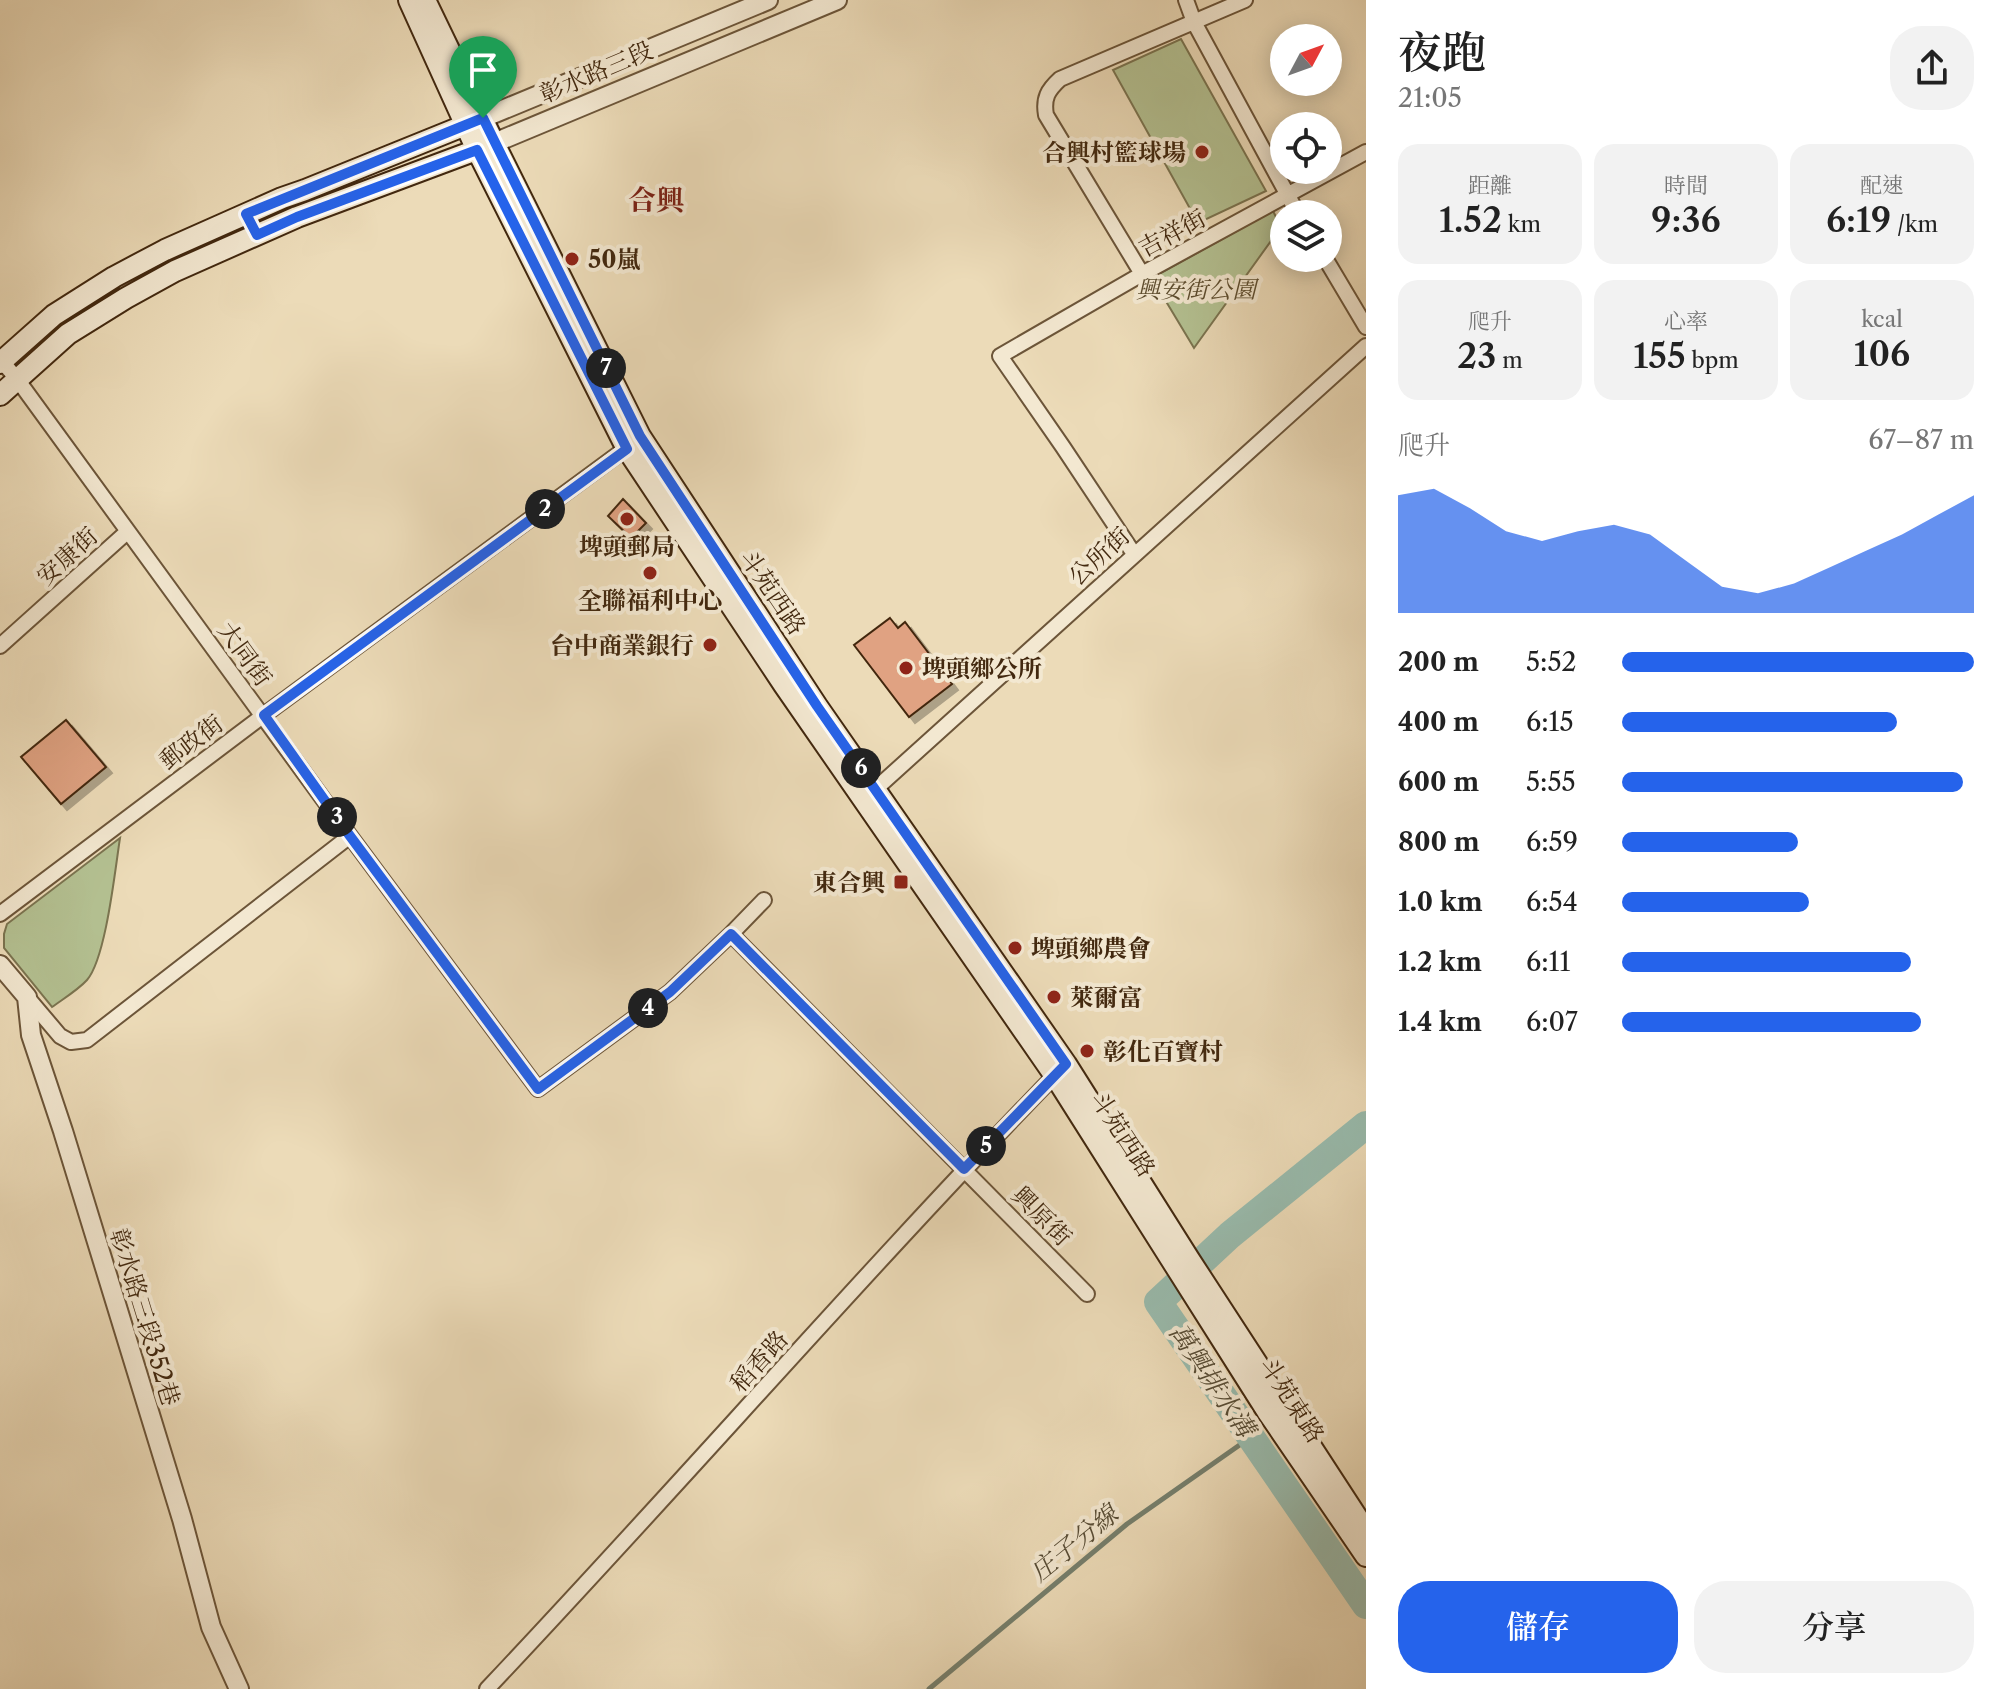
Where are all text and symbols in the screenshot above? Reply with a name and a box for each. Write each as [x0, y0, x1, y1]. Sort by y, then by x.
north arrow [1270, 24, 1342, 96]
map controls [1270, 24, 1342, 272]
text: 夜跑 [1398, 25, 1486, 79]
button: share [1890, 26, 1974, 110]
street label: 彰水路三段 [535, 35, 657, 109]
pin [449, 36, 517, 118]
icon: arrive [461, 48, 505, 92]
text: 21:05 [1398, 82, 1462, 114]
button: locate [1270, 112, 1342, 184]
place label: 合興村籃球場 [1042, 138, 1186, 167]
marker: 合興村籃球場 [1193, 143, 1211, 161]
text: 距離 [1468, 172, 1512, 199]
text: 時間 [1664, 172, 1708, 199]
text: 配速 [1860, 172, 1904, 199]
district label: 合興 [628, 183, 684, 217]
text: 1.52 [1439, 199, 1502, 241]
text: 9:36 [1651, 199, 1721, 241]
text: 6:19 [1826, 199, 1891, 241]
button: layers [1270, 200, 1342, 272]
street label: 吉祥街 [1133, 203, 1211, 263]
text: km [1502, 211, 1541, 238]
text: /km [1891, 211, 1938, 238]
place label: 50嵐 [588, 245, 641, 274]
marker: 50嵐 [563, 250, 581, 268]
park label: 興安街公園 [1136, 275, 1260, 304]
text: kcal [1861, 306, 1903, 333]
text: 爬升 [1468, 308, 1512, 335]
text: 心率 [1664, 308, 1708, 335]
text: 106 [1854, 333, 1910, 375]
text: 23 [1457, 335, 1496, 377]
text: 155 [1633, 335, 1686, 377]
text: m [1496, 347, 1523, 374]
text: bpm [1686, 347, 1739, 374]
pin: 7 [586, 348, 626, 388]
text: 7 [600, 354, 612, 381]
text: 67–87 m [1868, 424, 1974, 456]
text: 爬升 [1398, 429, 1450, 461]
pin: 2 [525, 489, 565, 529]
text: 2 [539, 495, 552, 522]
marker: 埤頭郵局 [618, 510, 636, 528]
street label: 安康街 [31, 521, 103, 591]
street label: 公所街 [1063, 521, 1135, 591]
place label: 埤頭郵局 [579, 532, 675, 561]
street label: 斗苑西路 [734, 544, 812, 640]
marker: 全聯福利中心 [641, 564, 659, 582]
place label: 全聯福利中心 [578, 586, 722, 615]
street label: 大同街 [212, 616, 278, 692]
place label: 台中商業銀行 [550, 631, 694, 660]
marker: 台中商業銀行 [701, 636, 719, 654]
text: 200 m [1398, 646, 1479, 678]
text: 5:52 [1526, 646, 1576, 678]
place label: 埤頭鄉公所 [922, 654, 1042, 683]
marker: 埤頭鄉公所 [897, 659, 915, 677]
text: 400 m [1398, 706, 1479, 738]
text: 6:15 [1526, 706, 1574, 738]
street label: 郵政街 [154, 709, 228, 775]
pin: 6 [841, 748, 881, 788]
text: 6 [854, 754, 868, 781]
text: 600 m [1398, 766, 1479, 798]
text: 5:55 [1526, 766, 1576, 798]
pin: 3 [317, 797, 357, 837]
text: 3 [331, 803, 343, 830]
text: 800 m [1398, 826, 1480, 858]
text: 6:59 [1526, 826, 1578, 858]
place label: 東合興 [813, 868, 885, 897]
marker: 東合興 [892, 873, 910, 891]
text: 1.0 km [1398, 886, 1483, 918]
text: 6:54 [1526, 886, 1578, 918]
place label: 埤頭鄉農會 [1031, 934, 1151, 963]
marker: 埤頭鄉農會 [1006, 939, 1024, 957]
text: 1.2 km [1398, 946, 1482, 978]
text: 6:11 [1526, 946, 1570, 978]
place label: 萊爾富 [1070, 983, 1142, 1012]
pin: 4 [628, 988, 668, 1028]
marker: 萊爾富 [1045, 988, 1063, 1006]
text: 4 [641, 994, 655, 1021]
text: 1.4 km [1398, 1006, 1482, 1038]
text: 6:07 [1526, 1006, 1578, 1038]
place label: 彰化百寶村 [1103, 1037, 1223, 1066]
marker: 彰化百寶村 [1078, 1042, 1096, 1060]
street label: 斗苑西路 [1085, 1086, 1161, 1182]
pin: 5 [966, 1126, 1006, 1166]
text: 5 [980, 1132, 992, 1159]
street label: 興原街 [1006, 1180, 1078, 1252]
street label: 彰水路三段352巷 [104, 1225, 186, 1409]
water label: 萬興排水溝 [1162, 1317, 1264, 1446]
street label: 稻香路 [724, 1325, 794, 1397]
street label: 斗苑東路 [1254, 1352, 1330, 1448]
water label: 庄子分線 [1024, 1496, 1127, 1588]
button: 儲存 [1398, 1581, 1678, 1673]
button: 分享 [1694, 1581, 1974, 1673]

